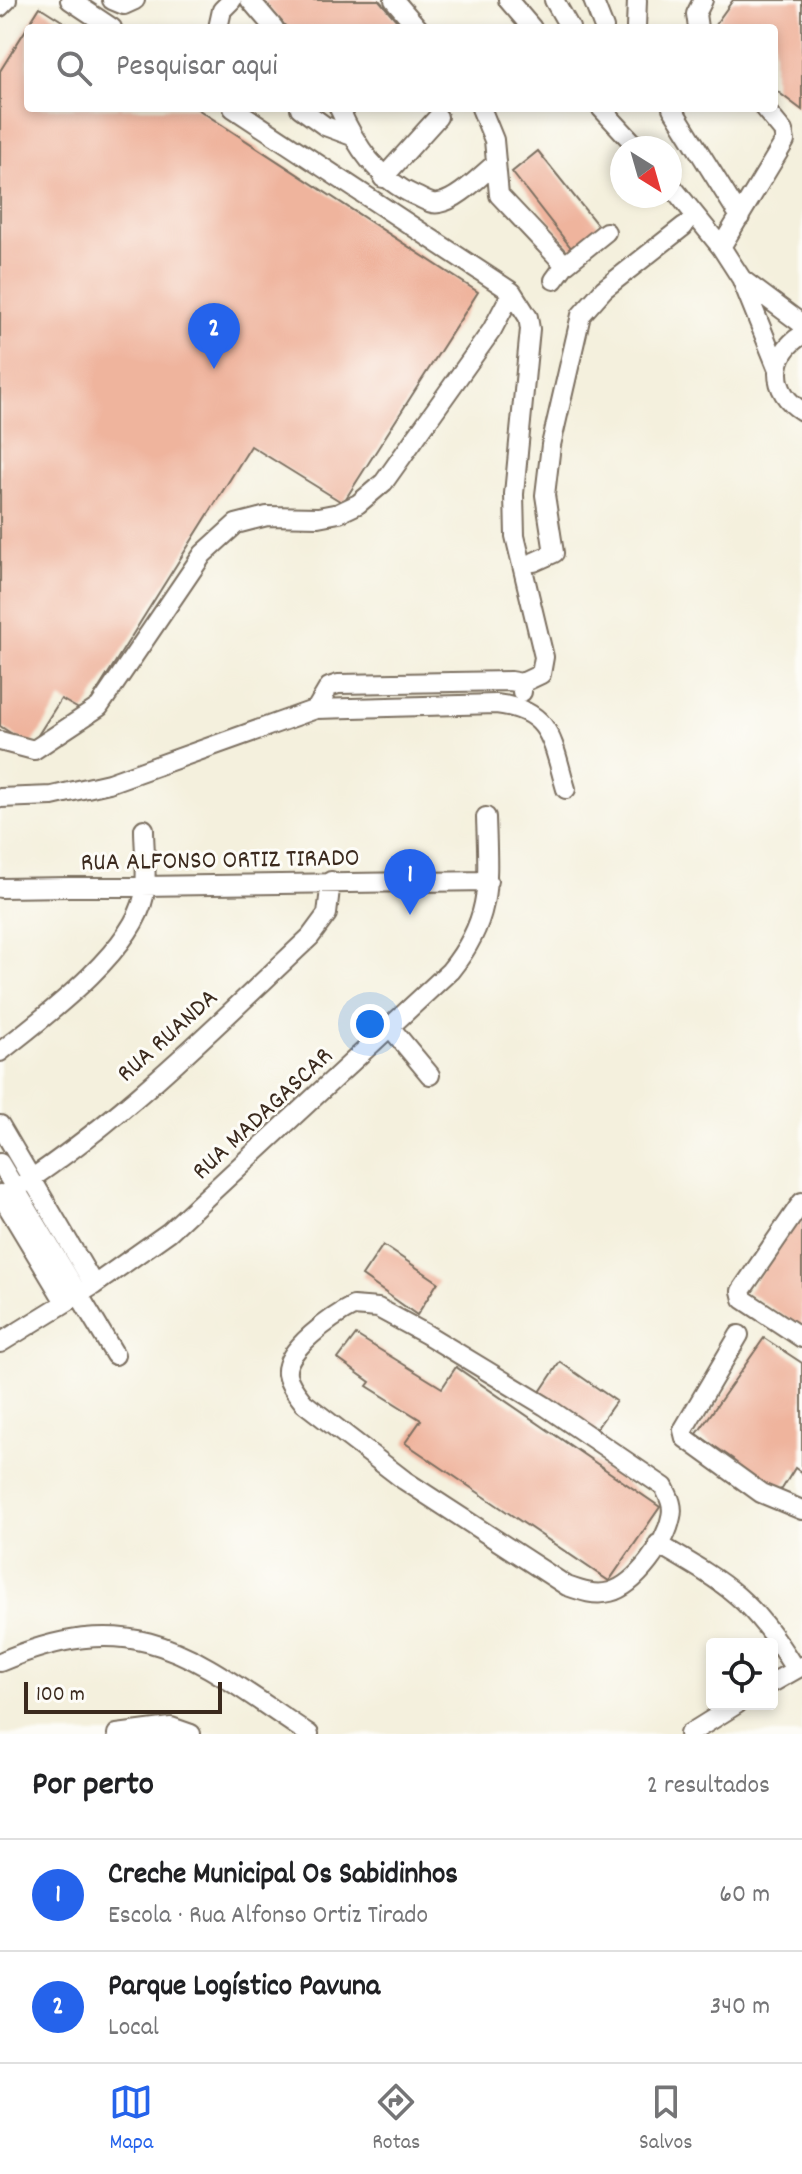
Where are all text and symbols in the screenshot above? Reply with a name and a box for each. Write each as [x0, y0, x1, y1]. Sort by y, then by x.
search box [24, 24, 778, 112]
icon: search [52, 46, 96, 90]
text: Pesquisar aqui [116, 47, 278, 90]
north arrow [610, 136, 682, 208]
pin: 2 [188, 303, 240, 369]
street label: RUA ALFONSO ORTIZ TIRADO [80, 841, 360, 882]
pin: 1 [384, 849, 436, 915]
street label: RUA RUANDA [109, 981, 227, 1092]
your location [350, 1004, 390, 1044]
street label: RUA MADAGASCAR [185, 1039, 342, 1190]
map controls [706, 1638, 778, 1710]
button: locate [706, 1638, 778, 1710]
scale bar [24, 1678, 222, 1714]
text: 100 m [36, 1680, 85, 1711]
text: Por perto [32, 1762, 154, 1811]
text: 2 resultados [647, 1768, 770, 1805]
text: Creche Municipal Os Sabidinhos [108, 1855, 458, 1898]
text: 1 [55, 1877, 61, 1914]
text: 60 m [719, 1877, 770, 1914]
text: Escola · Rua Alfonso Ortiz Tirado [108, 1898, 428, 1935]
text: Parque Logístico Pavuna [108, 1967, 380, 2010]
text: 2 [52, 1989, 64, 2026]
text: 340 m [710, 1989, 770, 2026]
text: Local [108, 2010, 159, 2047]
tab: Mapa [109, 2080, 153, 2159]
tab: Rotas [372, 2080, 420, 2159]
tab: Salvos [639, 2080, 693, 2159]

